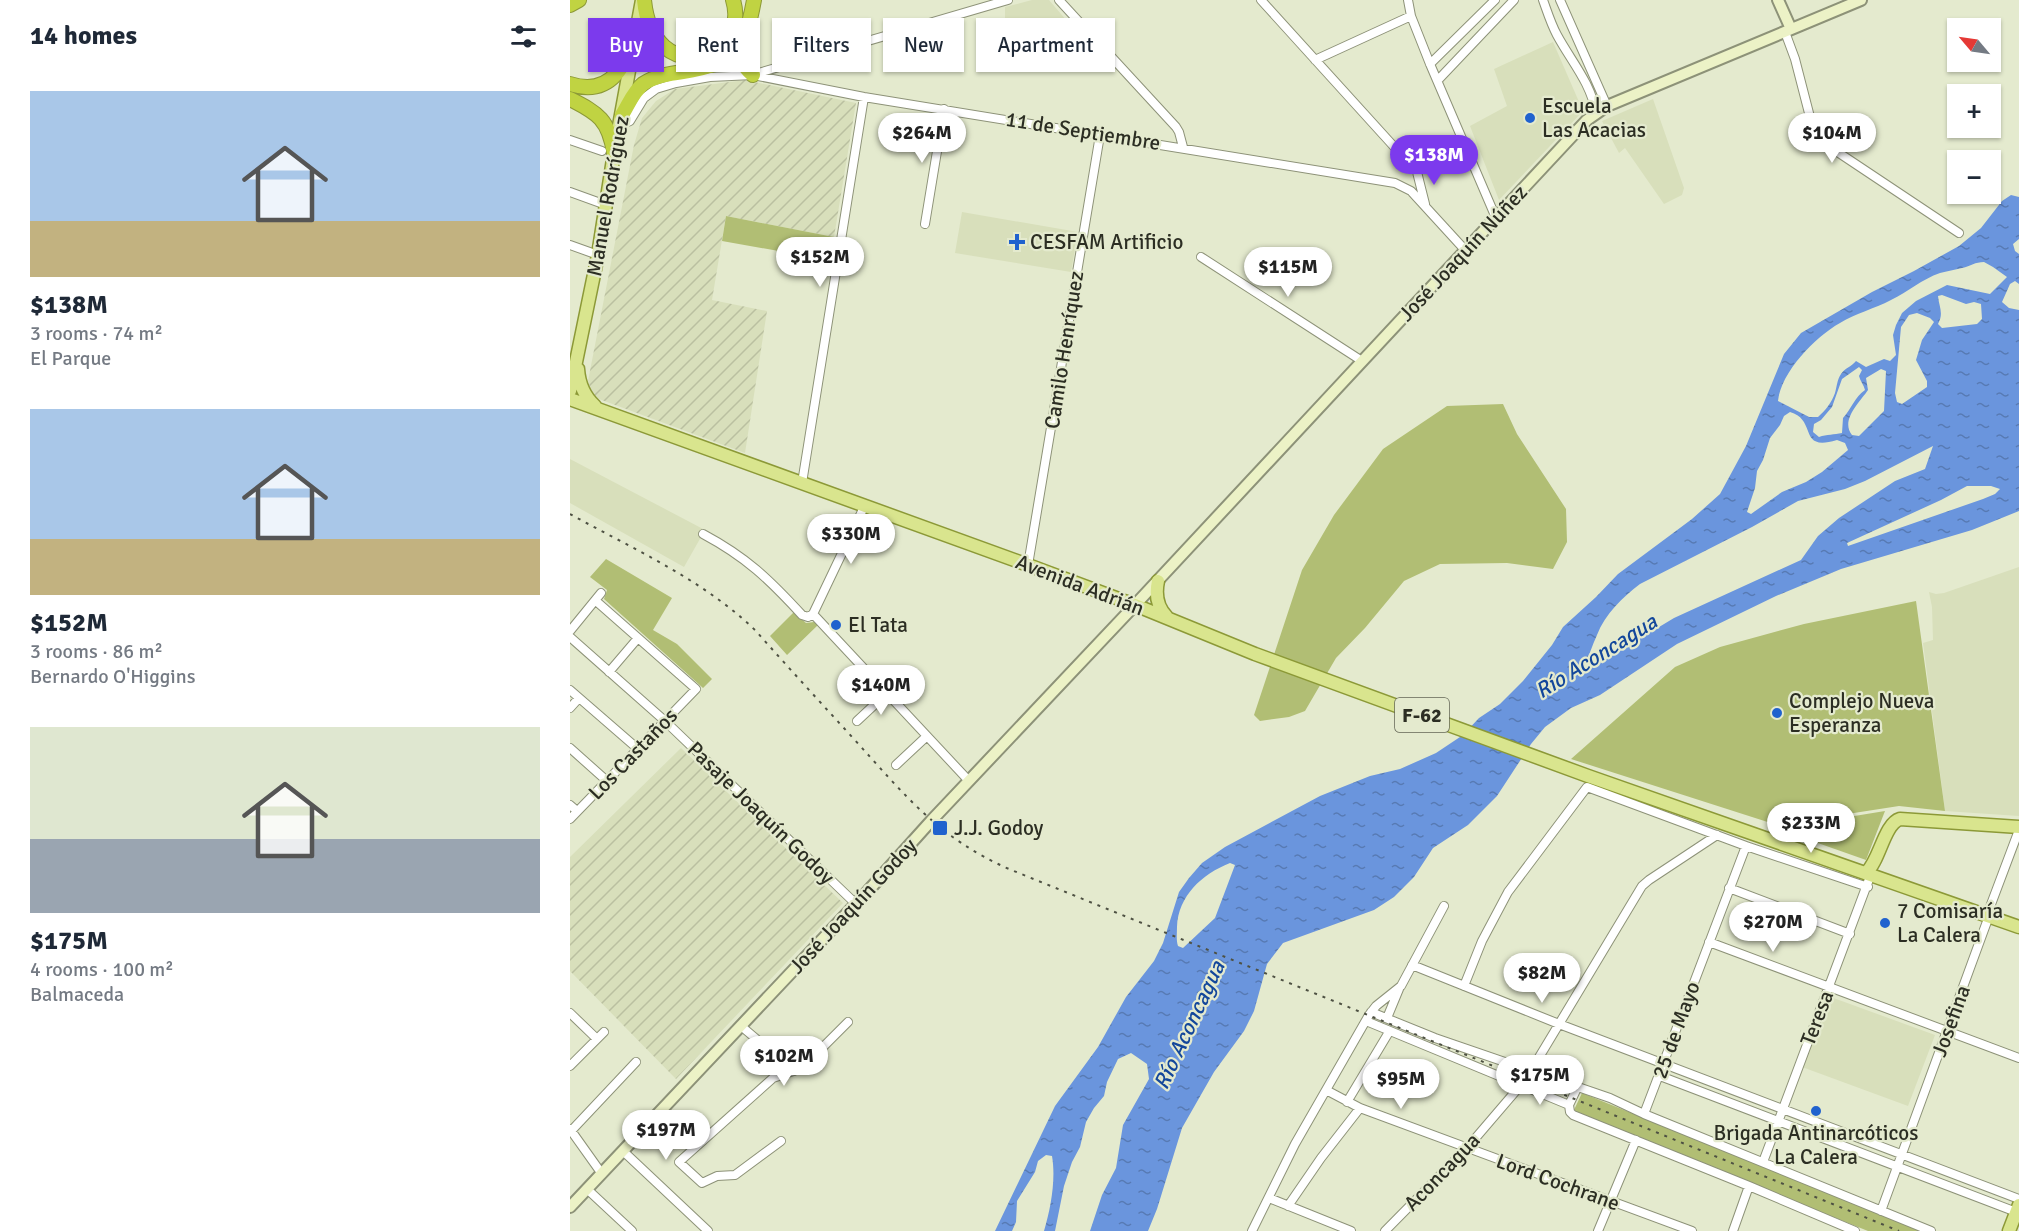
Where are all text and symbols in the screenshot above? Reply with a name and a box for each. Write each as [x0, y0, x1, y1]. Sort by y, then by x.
chip: Buy [588, 18, 664, 72]
chip: Rent [676, 18, 760, 72]
chip: Filters [772, 18, 871, 72]
chip: New [883, 18, 964, 72]
chip: Apartment [976, 18, 1115, 72]
north arrow [1947, 18, 2001, 72]
map controls [1947, 18, 2001, 204]
text: 14 homes [30, 20, 137, 52]
icon: filters [507, 20, 540, 53]
button: + [1947, 84, 2001, 138]
place label: Escuela Las Acacias [1542, 93, 1646, 143]
street label: 11 de Septiembre [1004, 106, 1162, 156]
marker: Escuela Las Acacias [1523, 111, 1537, 125]
pin: $264M [880, 113, 964, 164]
pin: $104M [1790, 113, 1874, 164]
street label: Manuel Rodríguez [581, 114, 635, 278]
text: $264M [892, 120, 952, 145]
text: $104M [1802, 120, 1862, 145]
icon: home [231, 130, 339, 238]
pin: $138M [1392, 135, 1476, 186]
text: $138M [1404, 142, 1464, 167]
button: − [1947, 150, 2001, 204]
street label: José Joaquín Núñez [1393, 179, 1533, 327]
place label: CESFAM Artificio [1030, 229, 1183, 255]
marker: CESFAM Artificio [1008, 233, 1026, 251]
pin: $152M [778, 237, 862, 288]
text: $152M [790, 244, 850, 269]
pin: $115M [1246, 247, 1330, 298]
text: $115M [1258, 254, 1318, 279]
street label: Camilo Henríquez [1039, 269, 1089, 431]
text: $138M [30, 289, 108, 321]
text: 3 rooms · 74 m² [30, 321, 163, 346]
text: El Parque [30, 346, 111, 371]
icon: home [231, 448, 339, 556]
pin: $330M [809, 514, 893, 565]
text: $330M [821, 521, 881, 546]
street label: Avenida Adrián [1012, 549, 1148, 621]
text: $152M [30, 607, 108, 639]
water label: Río Aconcagua [1530, 607, 1663, 704]
place label: El Tata [848, 612, 908, 638]
marker: El Tata [829, 618, 843, 632]
text: 3 rooms · 86 m² [30, 639, 163, 664]
text: Bernardo O'Higgins [30, 664, 195, 689]
pin: $140M [839, 665, 923, 716]
text: $140M [851, 672, 911, 697]
place label: Complejo Nueva Esperanza [1789, 688, 1934, 738]
road number: F-62 [1395, 698, 1449, 732]
street label: Los Castaños [583, 703, 683, 805]
marker: Complejo Nueva Esperanza [1770, 706, 1784, 720]
street label: Pasaje Joaquín Godoy [682, 736, 840, 890]
icon: home [231, 766, 339, 874]
pin: $233M [1769, 803, 1853, 854]
text: $233M [1781, 810, 1841, 835]
place label: J.J. Godoy [954, 815, 1044, 841]
marker: J.J. Godoy [931, 819, 949, 837]
street label: José Joaquín Godoy [784, 833, 923, 979]
place label: 7 Comisaría La Calera [1897, 898, 2003, 948]
pin: $270M [1731, 902, 1815, 953]
text: $270M [1743, 909, 1803, 934]
marker: 7 Comisaría La Calera [1878, 916, 1892, 930]
text: $175M [30, 925, 108, 957]
pin: $82M [1506, 953, 1578, 1004]
water label: Río Aconcagua [1147, 956, 1231, 1094]
text: 4 rooms · 100 m² [30, 957, 174, 982]
text: $82M [1517, 960, 1567, 985]
street label: 25 de Mayo [1646, 978, 1706, 1082]
text: Balmaceda [30, 982, 124, 1007]
street label: Josefina [1926, 982, 1976, 1060]
street label: Teresa [1795, 987, 1839, 1049]
pin: $102M [742, 1036, 826, 1087]
text: $102M [754, 1043, 814, 1068]
pin: $175M [1498, 1055, 1582, 1106]
pin: $95M [1365, 1059, 1437, 1110]
text: $175M [1510, 1062, 1570, 1087]
text: $95M [1376, 1066, 1426, 1091]
marker: Brigada Antinarcóticos La Calera [1809, 1104, 1823, 1118]
pin: $197M [624, 1110, 708, 1161]
text: $197M [636, 1117, 696, 1142]
place label: Brigada Antinarcóticos La Calera [1714, 1120, 1918, 1170]
street label: Aconcagua [1398, 1128, 1486, 1216]
street label: Lord Cochrane [1493, 1148, 1623, 1216]

